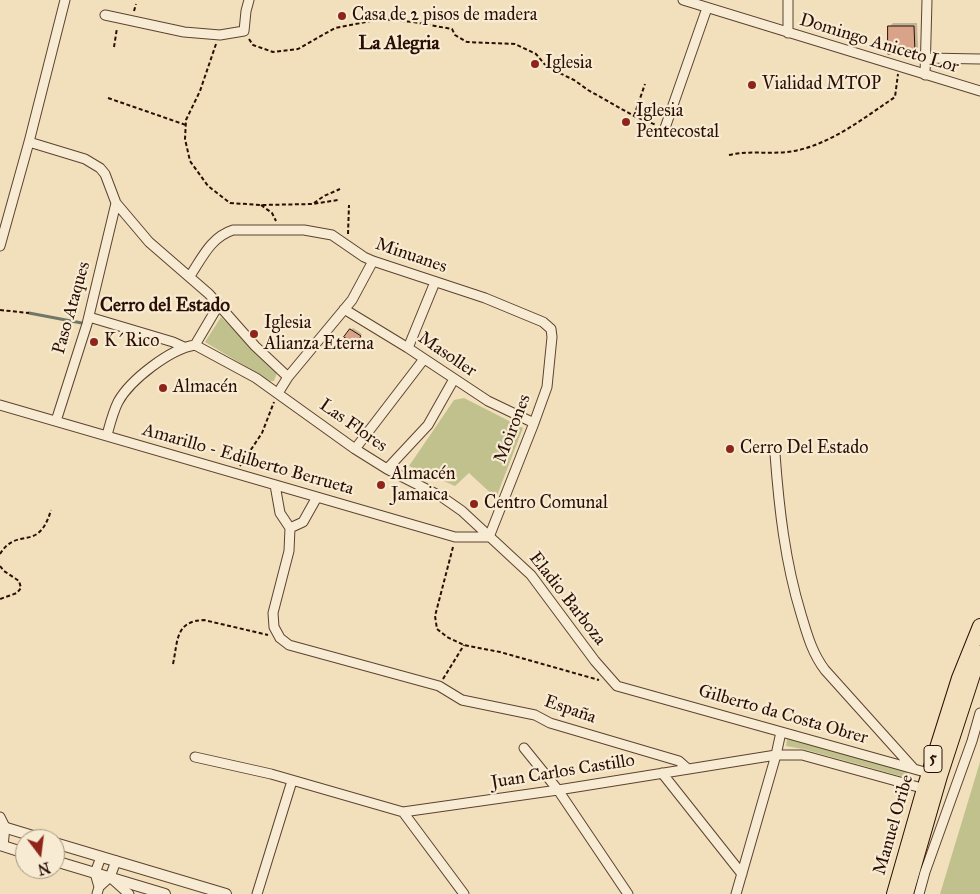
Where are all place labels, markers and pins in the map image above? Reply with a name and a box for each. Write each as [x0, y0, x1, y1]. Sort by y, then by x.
place label: Casa de 2 pisos de madera [352, 5, 537, 27]
marker: Casa de 2 pisos de madera [336, 10, 348, 22]
place label: Iglesia [545, 53, 592, 75]
marker: Iglesia [529, 58, 541, 70]
place label: Vialidad MTOP [762, 74, 881, 96]
marker: Vialidad MTOP [746, 79, 758, 91]
place label: Iglesia Pentecostal [636, 101, 719, 144]
marker: Iglesia Pentecostal [620, 116, 632, 128]
place label: Iglesia Alianza Eterna [264, 313, 374, 356]
marker: Iglesia Alianza Eterna [248, 328, 260, 340]
place label: K´Rico [104, 331, 159, 353]
marker: K´Rico [88, 336, 100, 348]
place label: Almacén [173, 377, 238, 399]
marker: Almacén [157, 382, 169, 394]
place label: Cerro Del Estado [740, 438, 868, 460]
marker: Cerro Del Estado [724, 443, 736, 455]
place label: Almacén Jamaica [391, 464, 456, 506]
marker: Almacén Jamaica [375, 479, 387, 491]
place label: Centro Comunal [484, 493, 608, 515]
marker: Centro Comunal [468, 498, 480, 510]

